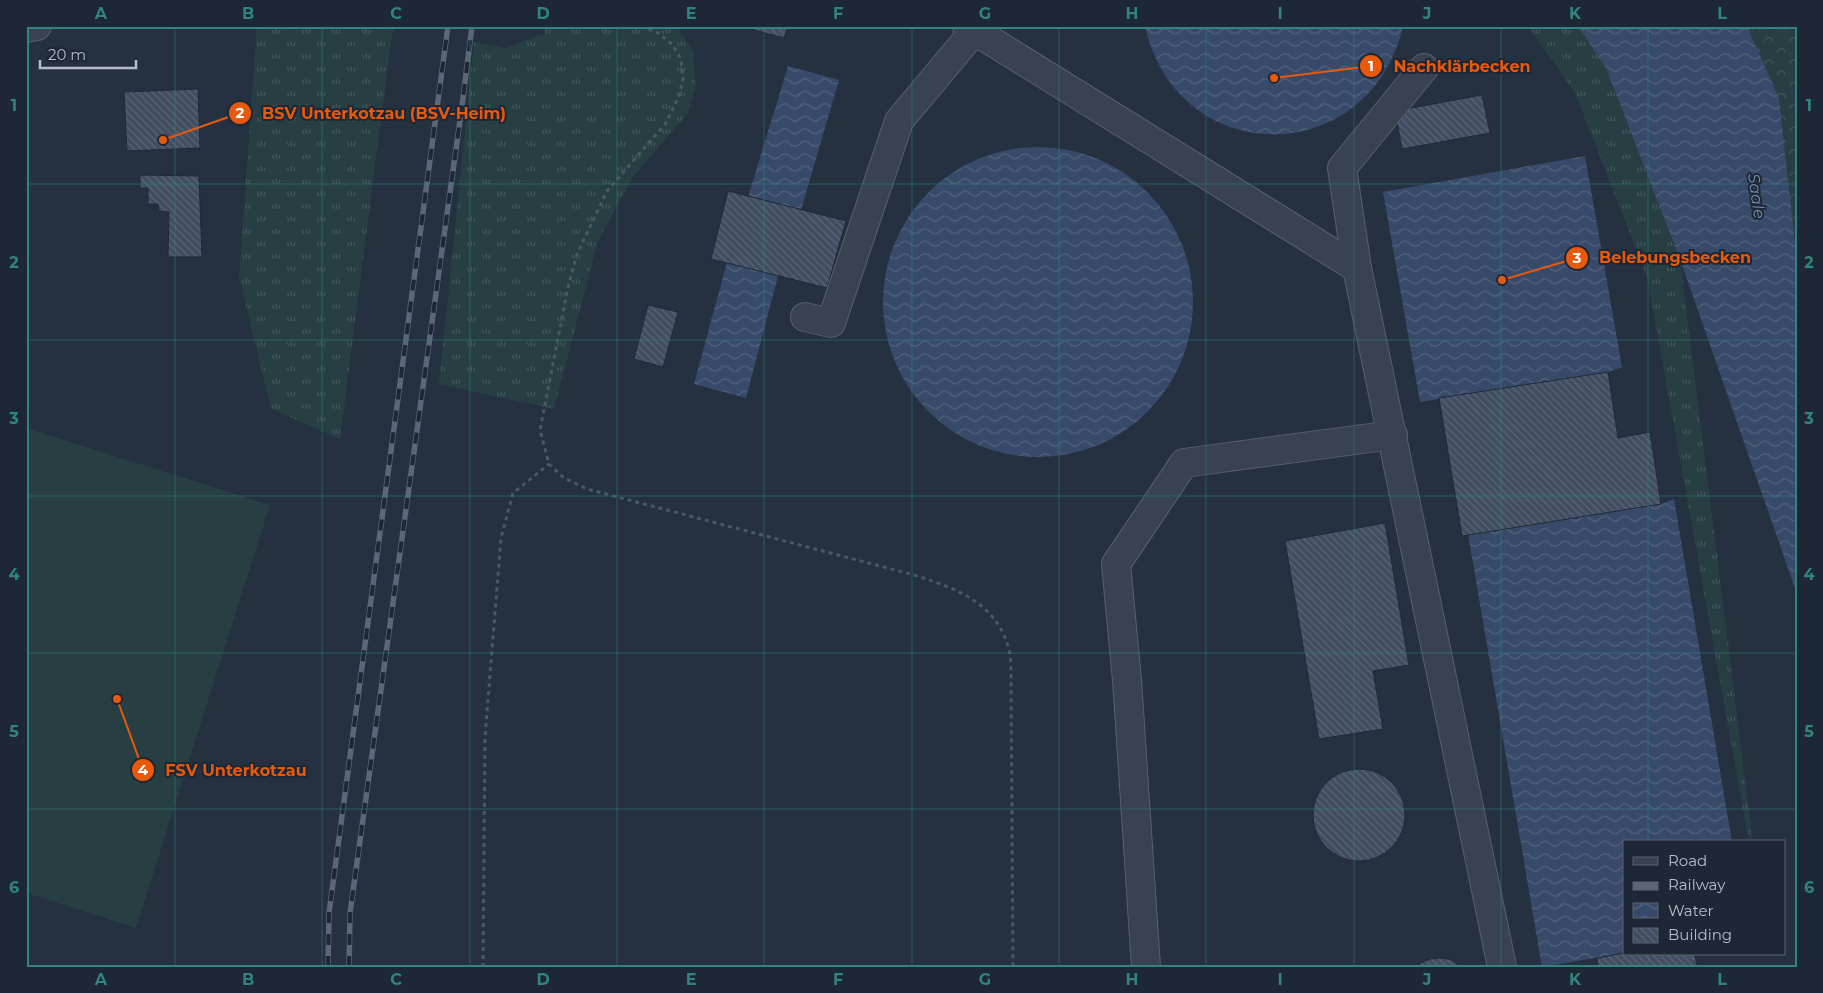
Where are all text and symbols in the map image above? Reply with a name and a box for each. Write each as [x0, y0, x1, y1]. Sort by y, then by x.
text: A [94, 4, 108, 23]
text: B [242, 4, 254, 23]
text: C [390, 4, 402, 23]
text: D [536, 4, 550, 23]
text: E [686, 4, 696, 23]
text: F [833, 4, 843, 23]
text: G [979, 4, 991, 23]
text: H [1126, 4, 1138, 23]
text: I [1277, 4, 1283, 23]
text: J [1422, 4, 1431, 23]
text: K [1569, 4, 1582, 23]
text: L [1717, 4, 1727, 23]
scale bar [40, 38, 136, 70]
text: 20 m [48, 45, 86, 64]
callout: Nachklärbecken [1358, 51, 1540, 82]
text: 1 [1368, 56, 1374, 75]
text: Nachklärbecken [1393, 57, 1531, 76]
text: 1 [11, 96, 17, 115]
text: 1 [1806, 96, 1812, 115]
callout: BSV Unterkotzau (BSV-Heim) [227, 98, 516, 129]
text: 2 [236, 103, 245, 122]
text: BSV Unterkotzau (BSV-Heim) [262, 104, 506, 123]
water label: Saale [1744, 172, 1769, 220]
callout: Belebungsbecken [1564, 242, 1761, 273]
text: 3 [1572, 248, 1582, 267]
text: Belebungsbecken [1599, 248, 1751, 267]
text: 2 [9, 253, 19, 272]
text: 2 [1804, 253, 1814, 272]
text: 3 [8, 409, 19, 428]
text: 3 [1803, 409, 1814, 428]
text: 4 [8, 565, 20, 584]
text: 4 [1803, 565, 1815, 584]
text: 5 [9, 722, 19, 741]
text: 5 [1804, 722, 1814, 741]
callout: FSV Unterkotzau [130, 754, 317, 785]
text: 4 [138, 760, 149, 779]
text: FSV Unterkotzau [165, 761, 307, 780]
legend [1623, 840, 1786, 956]
text: Road [1668, 851, 1707, 870]
text: Railway [1668, 875, 1726, 894]
text: 6 [9, 878, 19, 897]
text: 6 [1804, 878, 1814, 897]
text: Water [1668, 901, 1714, 920]
text: Building [1668, 925, 1732, 944]
text: A [94, 970, 108, 989]
text: B [242, 970, 254, 989]
text: C [390, 970, 402, 989]
text: D [536, 970, 550, 989]
text: E [686, 970, 696, 989]
text: F [833, 970, 843, 989]
text: G [979, 970, 991, 989]
text: H [1126, 970, 1138, 989]
text: I [1277, 970, 1283, 989]
text: J [1422, 970, 1431, 989]
text: K [1569, 970, 1582, 989]
text: L [1717, 970, 1727, 989]

